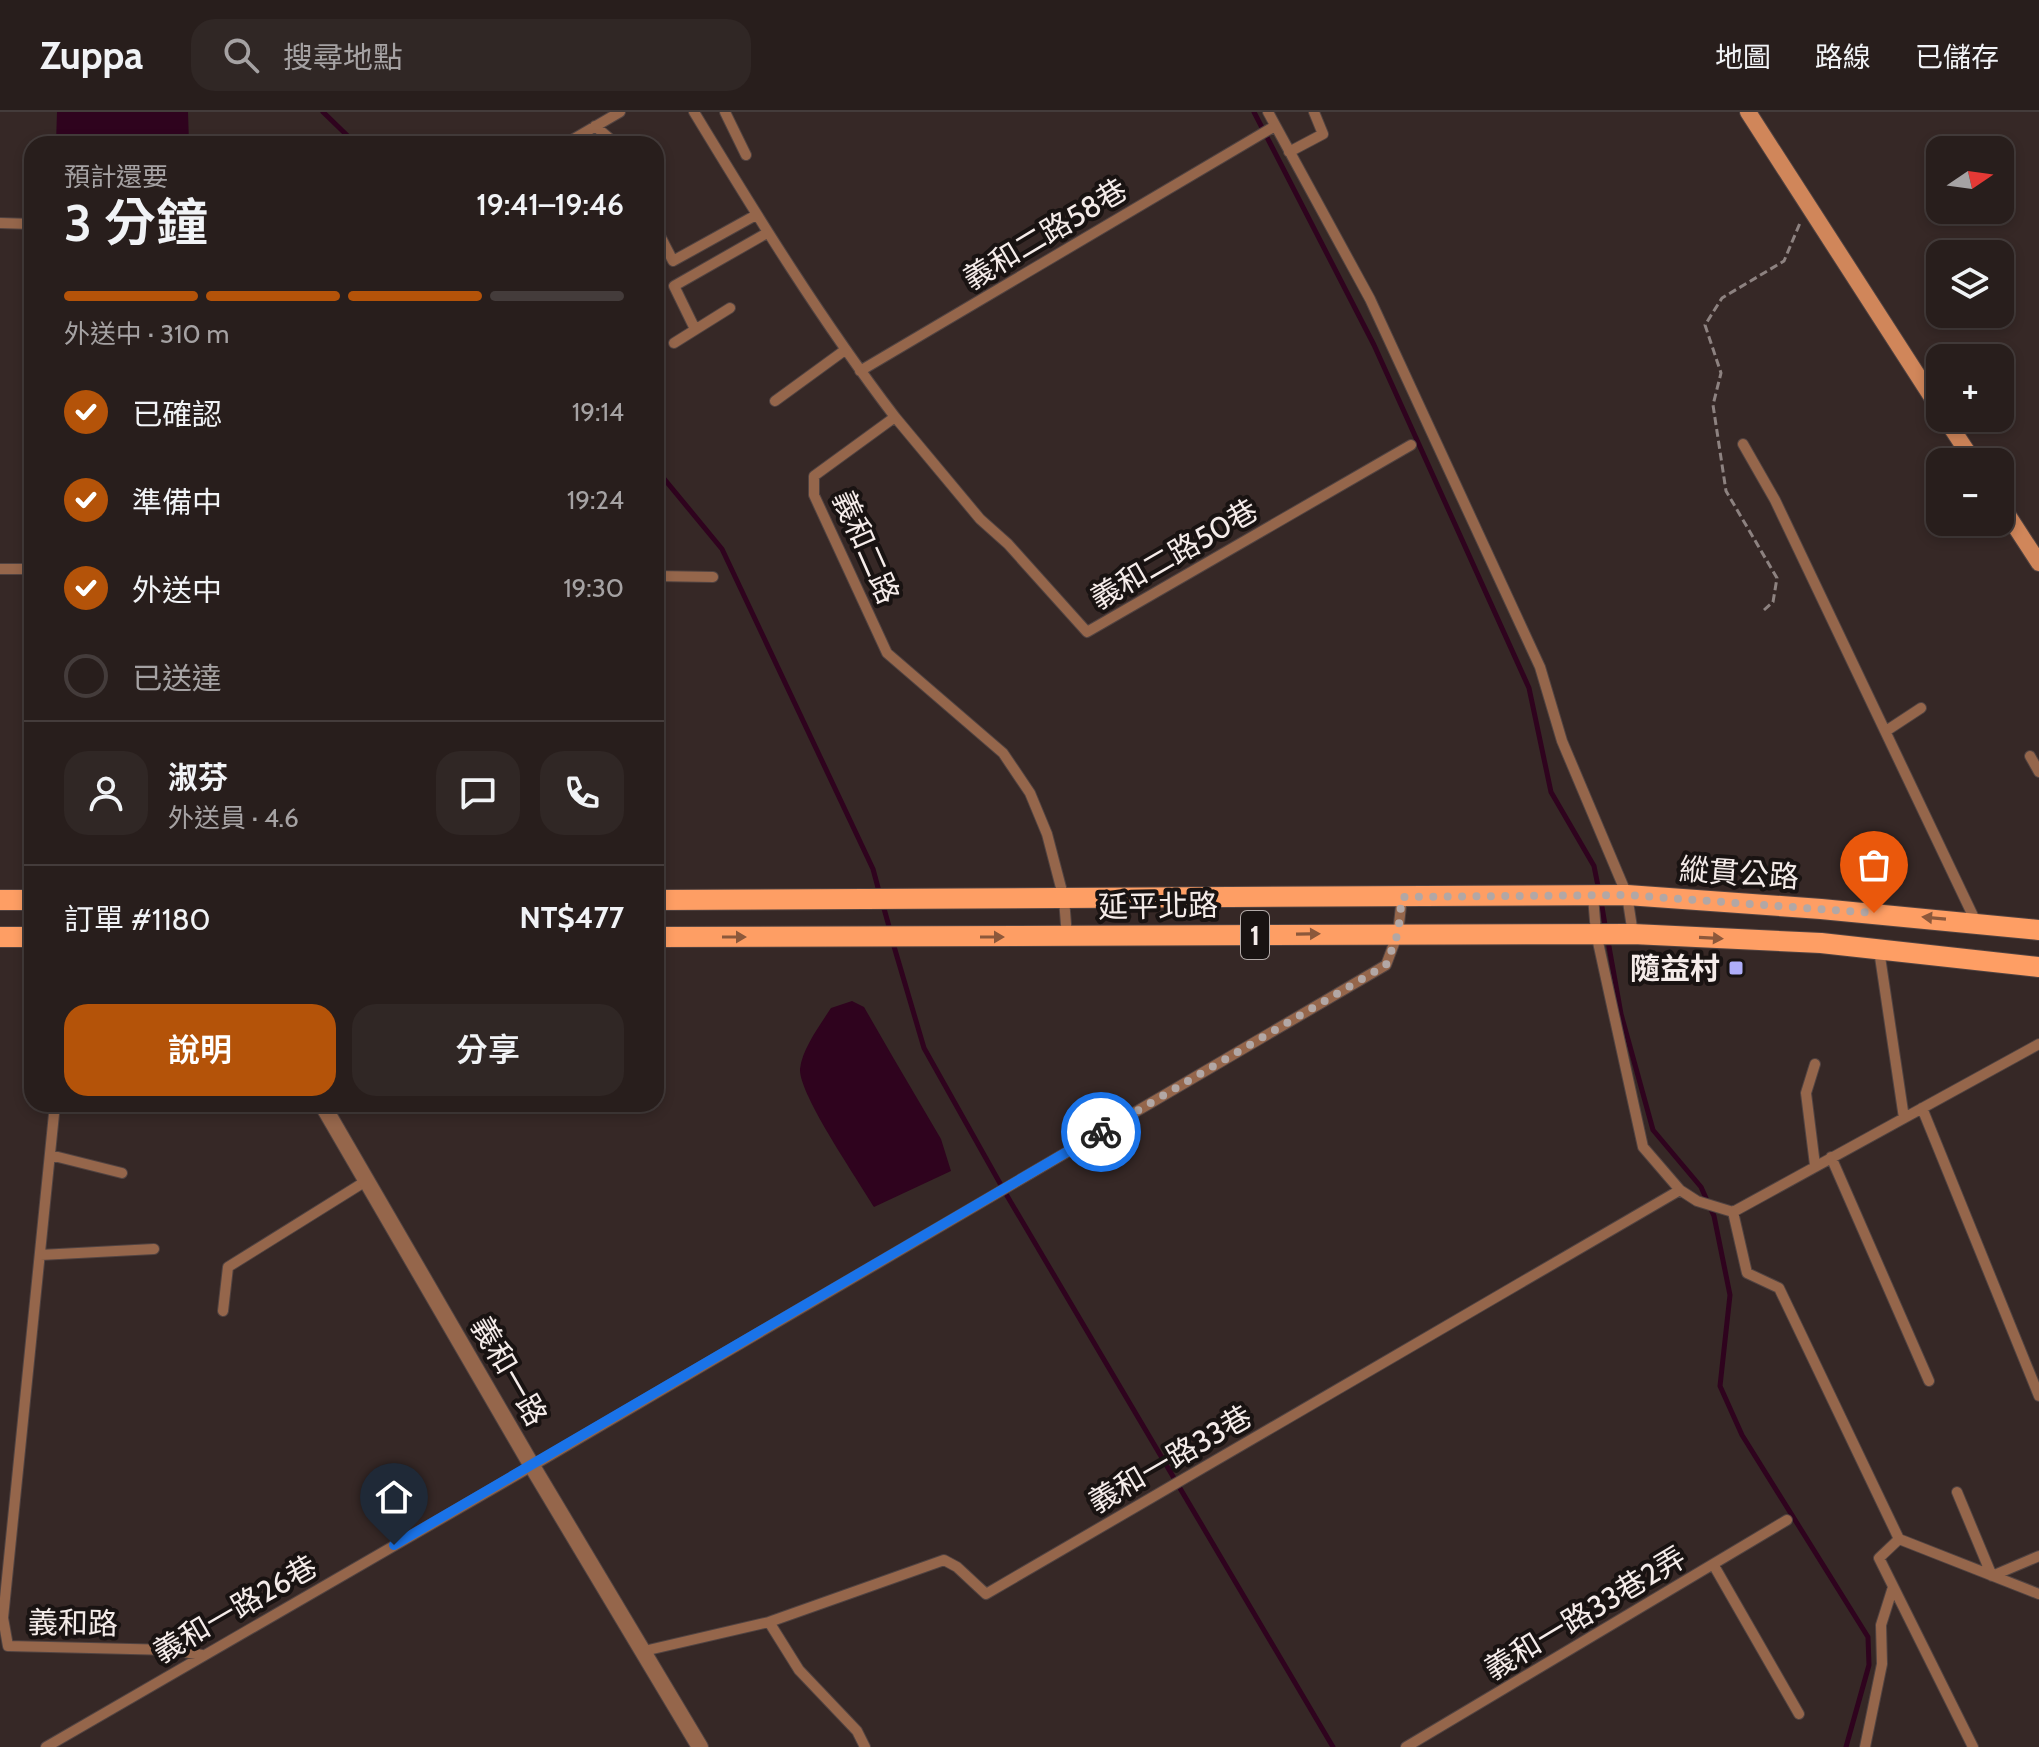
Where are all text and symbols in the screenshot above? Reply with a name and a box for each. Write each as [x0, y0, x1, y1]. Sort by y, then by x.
search box [191, 19, 751, 91]
text: Zuppa [40, 32, 143, 79]
icon: search [219, 33, 263, 77]
text: 搜尋地點 [283, 39, 403, 76]
text: 地圖 [1715, 40, 1771, 74]
text: 路線 [1815, 40, 1871, 74]
text: 已儲存 [1915, 40, 1999, 74]
north arrow [1926, 136, 2014, 224]
map controls [1926, 136, 2014, 536]
text: 預計還要 [64, 161, 168, 193]
street label: 義和二路58巷 [956, 171, 1134, 297]
text: 19:41–19:46 [476, 186, 624, 223]
text: 3 分鐘 [64, 191, 208, 254]
button: layers [1926, 240, 2014, 328]
text: 外送中 · 310 m [64, 318, 229, 350]
button: + [1926, 344, 2014, 432]
icon: check [64, 390, 108, 434]
text: 已確認 [132, 396, 222, 433]
text: 19:14 [572, 396, 624, 428]
button: − [1926, 448, 2014, 536]
icon: check [64, 478, 108, 522]
text: 準備中 [132, 484, 222, 521]
text: 19:24 [567, 484, 624, 516]
street label: 義和二路 [825, 485, 907, 609]
street label: 義和二路50巷 [1084, 491, 1264, 617]
icon: check [64, 566, 108, 610]
text: 外送中 [132, 572, 222, 609]
text: 19:30 [563, 572, 624, 604]
text: 已送達 [132, 660, 222, 697]
button: person [64, 751, 148, 835]
button: chat [436, 751, 520, 835]
button: phone [540, 751, 624, 835]
text: 淑芬 [168, 759, 228, 796]
text: 外送員 · 4.6 [168, 802, 299, 834]
pin [1840, 831, 1908, 913]
icon: bag [1852, 843, 1896, 887]
street label: 縱貫公路 [1678, 850, 1800, 896]
street label: 延平北路 [1098, 886, 1218, 926]
text: NT$477 [520, 899, 624, 936]
text: 訂單 #1180 [64, 901, 211, 938]
road number: 1 [1241, 911, 1269, 959]
one-way arrow [1921, 911, 1946, 924]
one-way arrow [1296, 928, 1321, 940]
one-way arrow [722, 931, 747, 943]
one-way arrow [980, 931, 1005, 943]
one-way arrow [1699, 931, 1724, 944]
place label: 隨益村 [1630, 950, 1720, 987]
marker: 隨益村 [1727, 959, 1745, 977]
button: 說明 [64, 1004, 336, 1096]
button: 分享 [352, 1004, 624, 1096]
courier [1061, 1092, 1141, 1172]
icon: bike [1079, 1110, 1123, 1154]
street label: 義和一路 [463, 1310, 555, 1432]
street label: 義和一路33巷 [1082, 1397, 1258, 1521]
pin [360, 1463, 428, 1545]
icon: home [372, 1475, 416, 1519]
street label: 義和一路33巷2弄 [1478, 1538, 1692, 1688]
street label: 義和一路26巷 [147, 1547, 323, 1671]
street label: 義和路 [28, 1604, 118, 1642]

